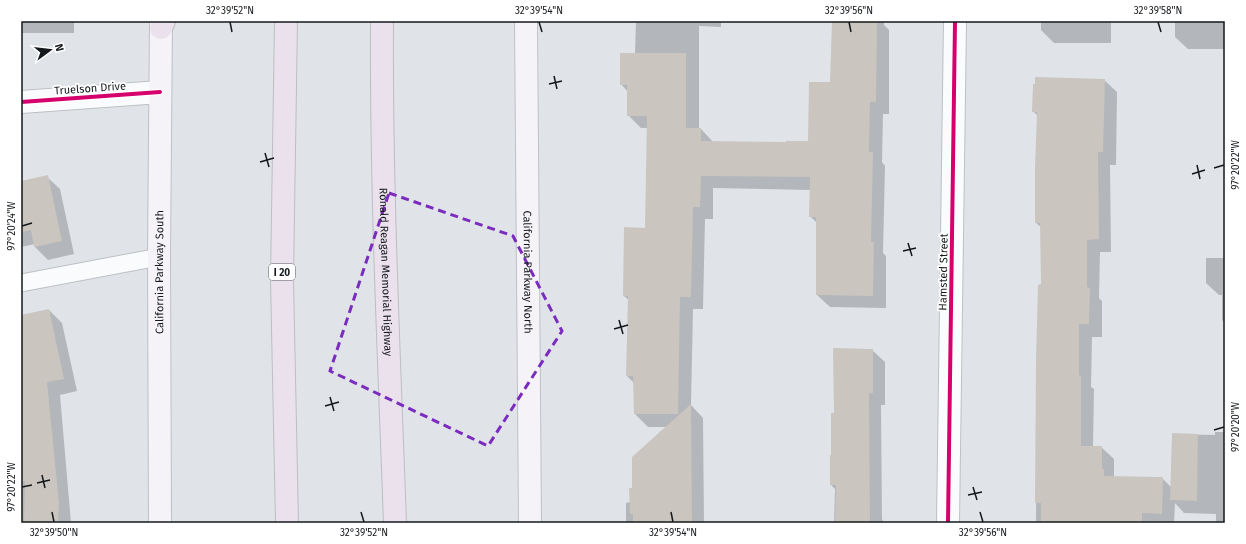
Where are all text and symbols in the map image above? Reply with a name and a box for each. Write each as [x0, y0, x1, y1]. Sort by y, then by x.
text: 32°39'52"N [206, 5, 254, 17]
text: 32°39'54"N [515, 5, 563, 17]
text: 32°39'56"N [825, 5, 873, 17]
text: 32°39'58"N [1134, 5, 1182, 17]
north arrow [30, 30, 70, 70]
text: N [52, 42, 66, 53]
street label: Truelson Drive [54, 80, 126, 97]
text: 97°20'22"W [1230, 139, 1242, 190]
street label: Ronald Reagan Memorial Highway [377, 187, 395, 357]
text: 97°20'24"W [6, 201, 18, 251]
street label: California Parkway South [153, 210, 166, 334]
street label: California Parkway North [521, 210, 534, 334]
street label: Hamsted Street [936, 233, 951, 311]
road number: I 20 [269, 264, 295, 280]
text: 97°20'20"W [1230, 401, 1242, 452]
text: 97°20'22"W [6, 461, 18, 512]
text: 32°39'50"N [30, 527, 78, 539]
text: 32°39'52"N [340, 527, 388, 539]
text: 32°39'54"N [649, 527, 697, 539]
text: 32°39'56"N [959, 527, 1007, 539]

